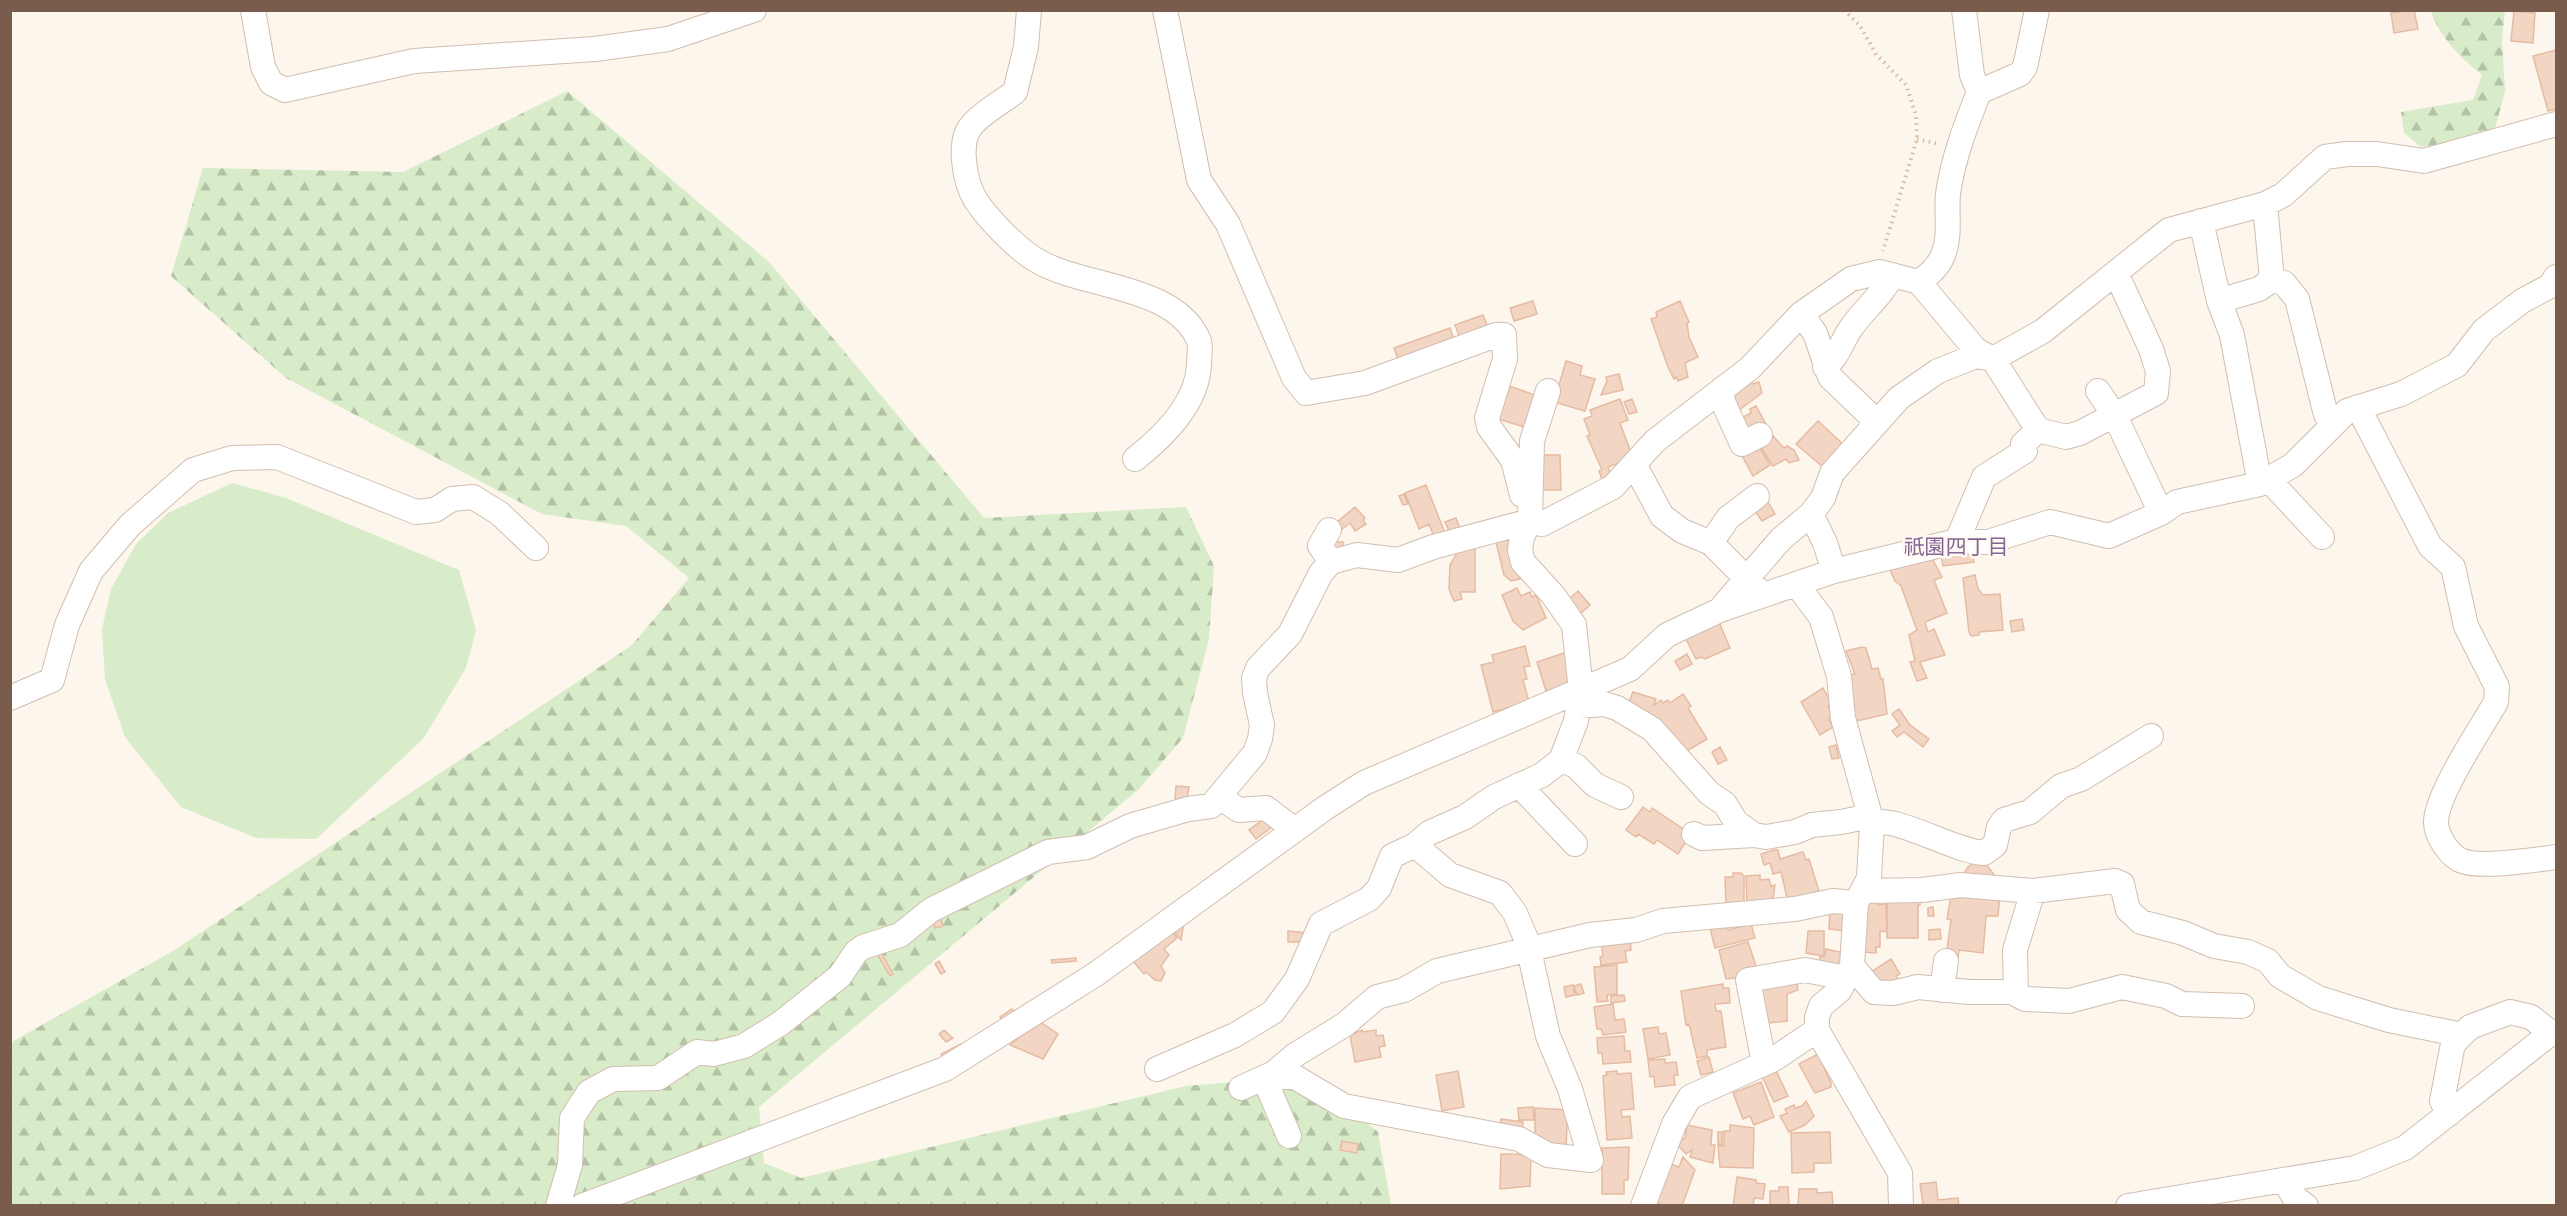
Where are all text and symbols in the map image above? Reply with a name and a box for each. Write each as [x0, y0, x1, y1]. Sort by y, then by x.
district label: 祇園四丁目 [1904, 535, 2009, 559]

